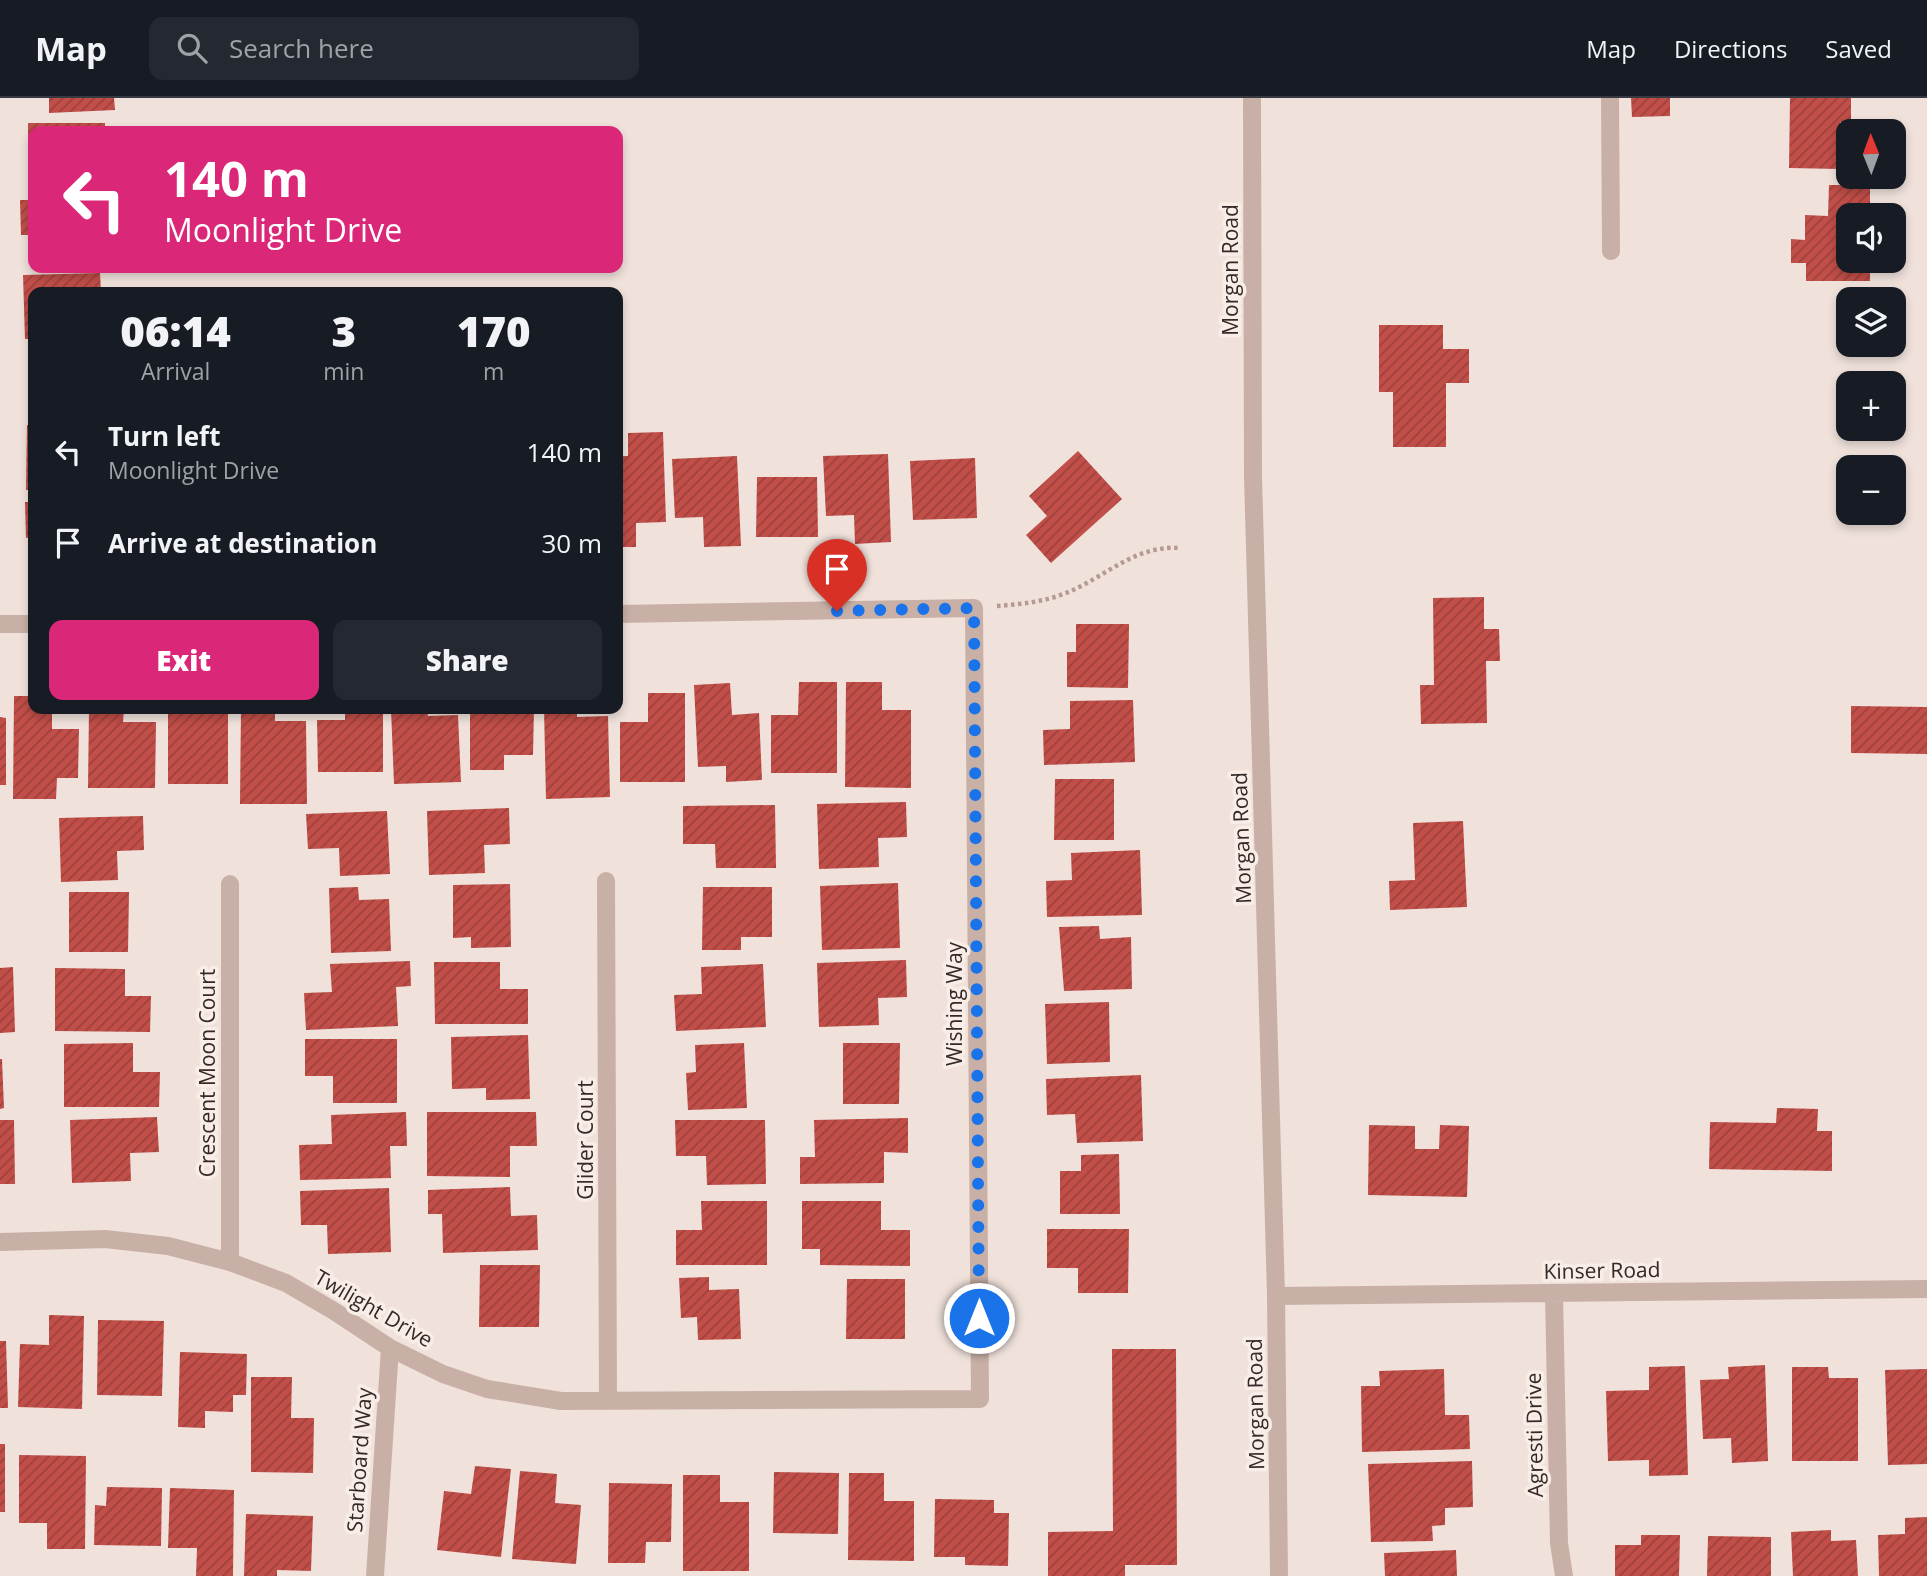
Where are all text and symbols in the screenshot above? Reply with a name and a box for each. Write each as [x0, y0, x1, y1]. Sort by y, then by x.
search box [149, 17, 639, 80]
text: Map [35, 26, 107, 71]
icon: search [173, 29, 211, 67]
text: Search here [229, 30, 374, 66]
text: Map [1586, 32, 1636, 65]
text: Directions [1674, 32, 1787, 65]
text: Saved [1825, 32, 1892, 65]
north arrow [1836, 119, 1906, 189]
map controls [1836, 119, 1906, 525]
text: 140 m [164, 145, 309, 211]
icon: left [49, 154, 140, 245]
button: sound [1836, 203, 1906, 273]
street label: Morgan Road [1216, 204, 1244, 336]
text: Moonlight Drive [164, 208, 402, 251]
button: layers [1836, 287, 1906, 357]
text: 06:14 [120, 302, 231, 359]
text: 3 [332, 302, 356, 359]
text: 170 [457, 302, 531, 359]
text: Arrival [141, 355, 210, 387]
text: min [323, 355, 364, 387]
text: m [483, 355, 504, 387]
button: + [1836, 371, 1906, 441]
text: Turn left [108, 418, 220, 454]
icon: left [49, 433, 87, 471]
text: 140 m [527, 434, 602, 470]
text: Moonlight Drive [108, 454, 279, 486]
button: − [1836, 455, 1906, 525]
icon: arrive [49, 524, 87, 562]
text: Arrive at destination [108, 525, 377, 561]
text: 30 m [541, 525, 602, 561]
pin [807, 539, 867, 611]
icon: arrive [818, 550, 856, 588]
button: Exit [49, 620, 319, 700]
button: Share [333, 620, 602, 700]
street label: Morgan Road [1225, 772, 1257, 904]
street label: Wishing Way [940, 941, 968, 1066]
street label: Crescent Moon Court [193, 969, 221, 1177]
street label: Glider Court [571, 1080, 599, 1200]
street label: Kinser Road [1543, 1255, 1661, 1285]
street label: Twilight Drive [310, 1263, 438, 1353]
position arrow [942, 1281, 1016, 1355]
street label: Morgan Road [1240, 1338, 1270, 1470]
street label: Agresti Drive [1519, 1372, 1549, 1498]
street label: Starboard Way [340, 1386, 378, 1533]

